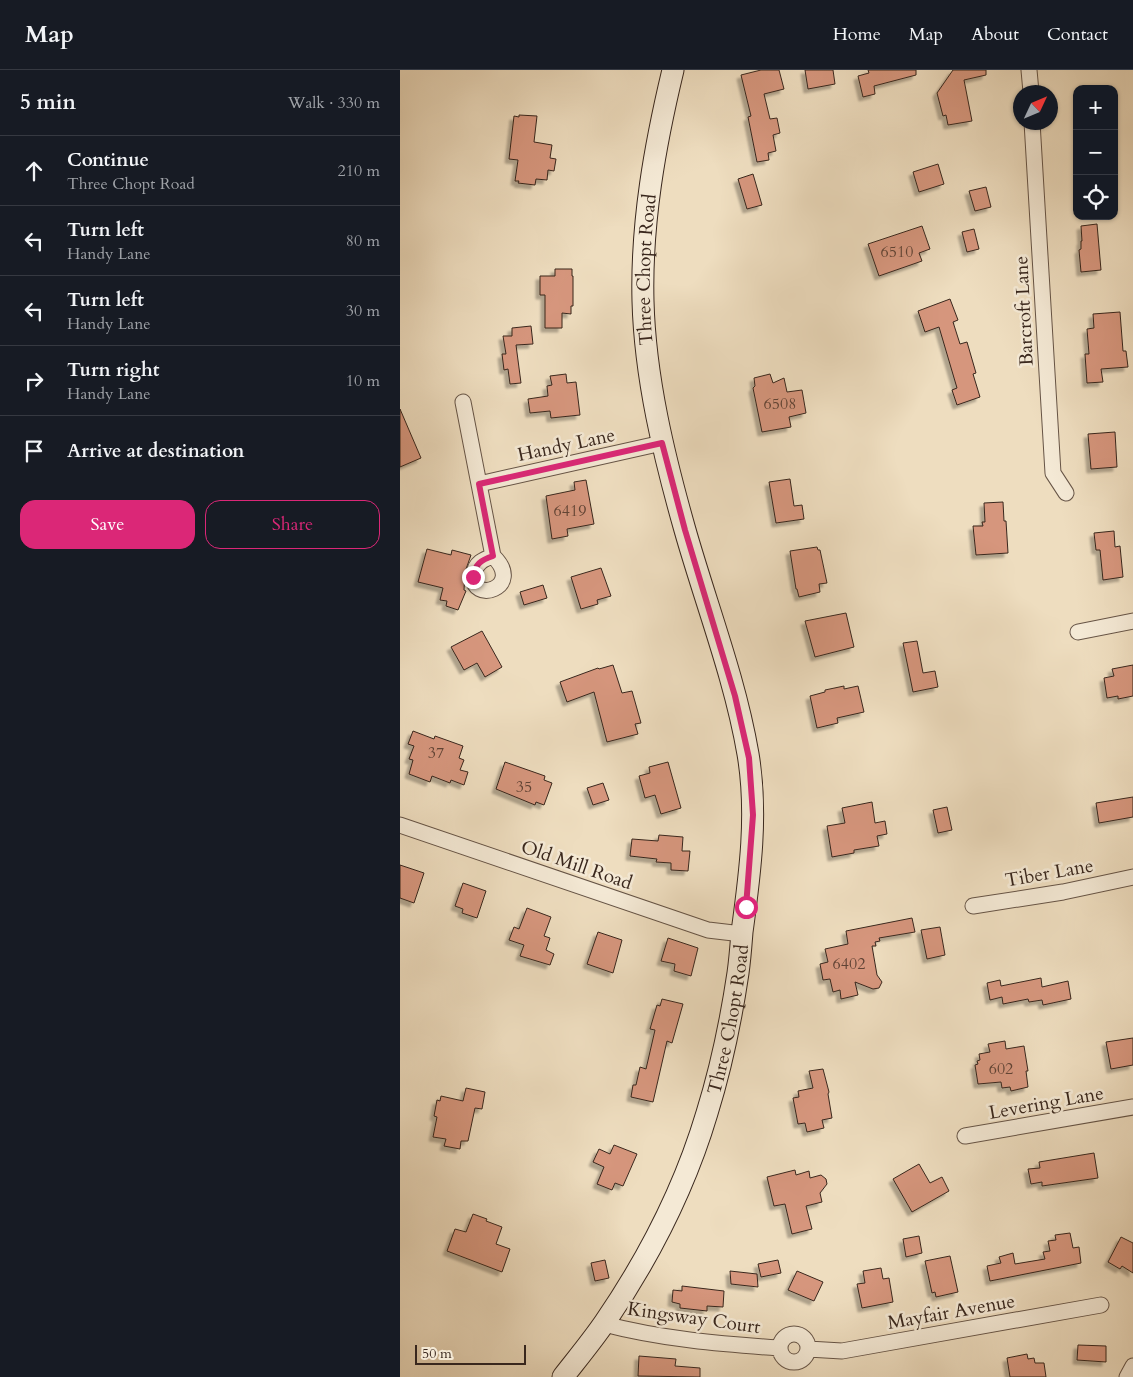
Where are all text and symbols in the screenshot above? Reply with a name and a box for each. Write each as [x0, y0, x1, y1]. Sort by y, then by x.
text: Map [25, 18, 74, 51]
text: Home [833, 22, 881, 47]
text: Map [909, 22, 943, 47]
text: About [971, 22, 1019, 47]
text: Contact [1047, 22, 1108, 47]
north arrow [1013, 85, 1058, 130]
map controls [1073, 85, 1118, 220]
button: + [1073, 85, 1118, 130]
text: 5 min [20, 88, 76, 117]
text: Walk · 330 m [288, 92, 380, 114]
button: − [1073, 130, 1118, 175]
text: Continue [67, 147, 149, 173]
icon: ahead [20, 157, 48, 185]
text: 210 m [338, 160, 380, 182]
text: Three Chopt Road [67, 173, 195, 195]
button: locate [1073, 175, 1118, 220]
street label: Three Chopt Road [631, 192, 663, 346]
text: Turn left [67, 217, 144, 243]
icon: left [20, 227, 48, 255]
text: 80 m [346, 230, 380, 252]
house number: 6510 [881, 241, 913, 263]
text: Handy Lane [67, 243, 151, 265]
street label: Barcroft Lane [1008, 255, 1040, 367]
text: Turn left [67, 287, 144, 313]
icon: left [20, 297, 48, 325]
text: 30 m [346, 300, 380, 322]
text: Handy Lane [67, 313, 151, 335]
text: Turn right [67, 357, 159, 383]
icon: right [20, 367, 48, 395]
text: 10 m [346, 370, 380, 392]
text: Handy Lane [67, 383, 151, 405]
house number: 6508 [764, 393, 796, 415]
street label: Handy Lane [515, 422, 617, 468]
icon: arrive [20, 437, 48, 465]
text: Arrive at destination [67, 438, 244, 464]
button: Save [20, 500, 195, 549]
button: Share [205, 500, 380, 549]
house number: 6419 [554, 500, 586, 522]
route end [462, 566, 485, 589]
house number: 37 [428, 742, 444, 764]
house number: 35 [516, 776, 532, 798]
street label: Old Mill Road [517, 834, 636, 896]
street label: Tiber Lane [1003, 852, 1095, 894]
route start [735, 896, 758, 919]
street label: Three Chopt Road [701, 943, 755, 1097]
house number: 6402 [833, 953, 865, 975]
house number: 602 [989, 1058, 1013, 1080]
street label: Levering Lane [987, 1080, 1106, 1126]
street label: Mayfair Avenue [885, 1288, 1017, 1336]
street label: Kingsway Court [626, 1296, 762, 1340]
scale bar [415, 1342, 526, 1365]
text: 50 m [422, 1344, 452, 1363]

